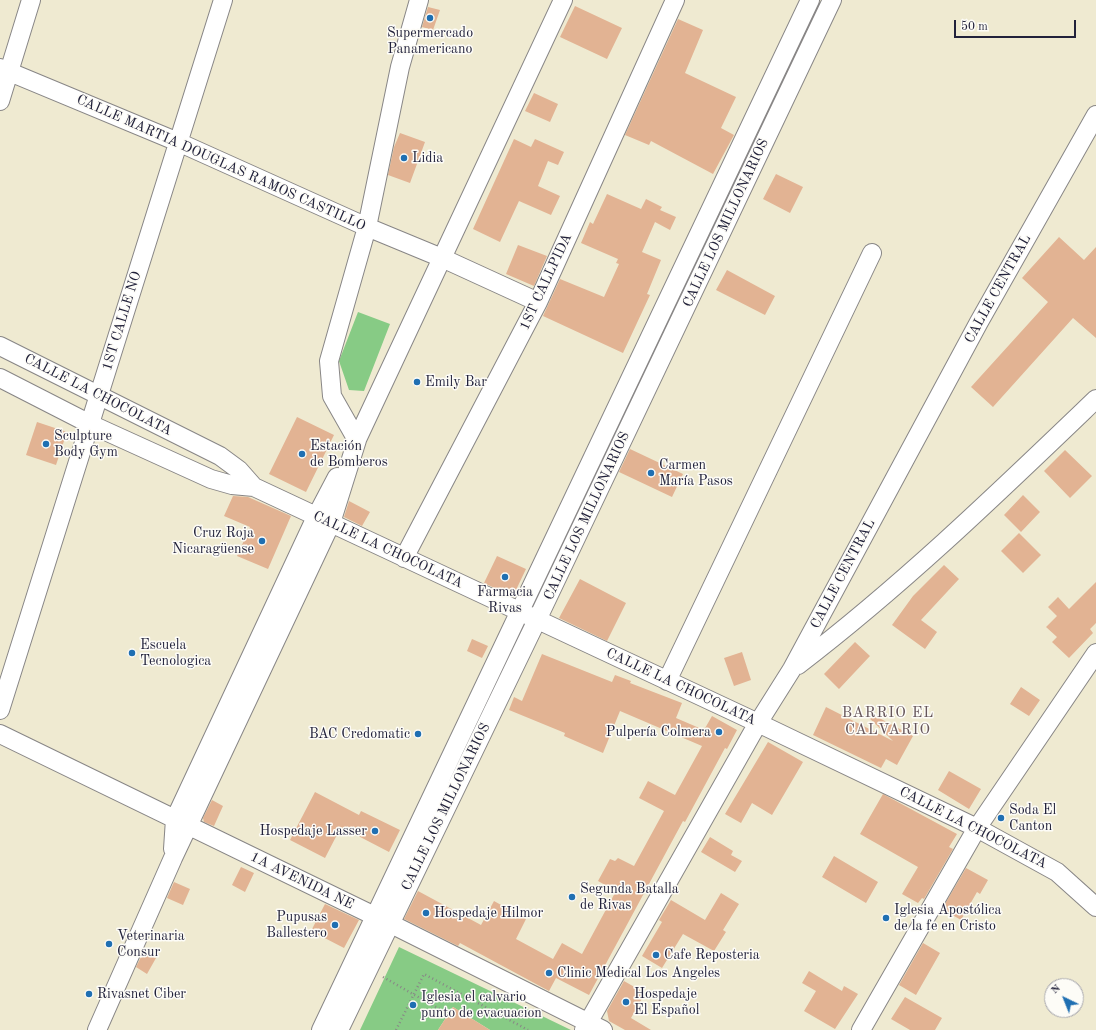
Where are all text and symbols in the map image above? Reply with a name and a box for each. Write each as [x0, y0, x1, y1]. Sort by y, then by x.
scale bar [956, 12, 1078, 38]
marker: Supermercado Panamericano [425, 13, 435, 23]
text: 50 m [961, 21, 988, 33]
place label: Supermercado Panamericano [387, 25, 473, 58]
street label: CALLE MARTIA DOUGLAS RAMOS CASTILLO [74, 91, 368, 235]
street label: CALLE LOS MILLONARIOS [679, 136, 773, 310]
place label: Lidia [412, 150, 443, 166]
marker: Lidia [399, 153, 409, 163]
street label: 1ST CALLPIDA [516, 231, 576, 333]
street label: CALLE CENTRAL [961, 232, 1035, 346]
street label: 1ST CALLE NO [99, 269, 145, 373]
street label: CALLE LA CHOCOLATA [21, 350, 175, 440]
place label: Emily Bar [425, 374, 487, 390]
marker: Emily Bar [412, 377, 422, 387]
place label: Sculpture Body Gym [54, 428, 118, 460]
street label: CALLE LOS MILLONARIOS [540, 429, 634, 603]
place label: Estación de Bomberos [310, 438, 388, 470]
marker: Sculpture Body Gym [41, 439, 51, 449]
marker: Estación de Bomberos [297, 449, 307, 459]
place label: Carmen María Pasos [659, 457, 733, 490]
marker: Carmen María Pasos [646, 468, 656, 478]
street label: CALLE LA CHOCOLATA [310, 508, 466, 592]
street label: CALLE CENTRAL [807, 516, 879, 632]
place label: Cruz Roja Nicaragüense [172, 525, 254, 558]
marker: Cruz Roja Nicaragüense [257, 536, 267, 546]
marker: Farmacia Rivas [500, 572, 510, 582]
place label: Farmacia Rivas [477, 584, 533, 616]
place label: Escuela Tecnologica [140, 637, 211, 670]
street label: CALLE LA CHOCOLATA [603, 645, 759, 729]
marker: Escuela Tecnologica [127, 648, 137, 658]
district label: BARRIO EL CALVARIO [842, 704, 934, 739]
street label: CALLE LOS MILLONARIOS [398, 720, 494, 894]
place label: Pulpería Colmera [606, 724, 711, 740]
place label: BAC Credomatic [309, 726, 410, 742]
marker: Pulpería Colmera [714, 727, 724, 737]
marker: BAC Credomatic [413, 729, 423, 739]
street label: CALLE LA CHOCOLATA [896, 783, 1050, 873]
place label: Soda El Canton [1009, 802, 1056, 834]
marker: Soda El Canton [996, 813, 1006, 823]
place label: Hospedaje Lasser [260, 823, 367, 839]
marker: Hospedaje Lasser [370, 826, 380, 836]
street label: 1A AVENIDA NE [248, 849, 356, 913]
place label: Segunda Batalla de Rivas [580, 881, 679, 914]
marker: Segunda Batalla de Rivas [567, 892, 577, 902]
place label: Iglesia Apostólica de la fe en Cristo [894, 902, 1001, 934]
place label: Hospedaje Hilmor [434, 905, 543, 921]
marker: Hospedaje Hilmor [421, 908, 431, 918]
place label: Pupusas Ballestero [266, 909, 327, 942]
marker: Iglesia Apostólica de la fe en Cristo [881, 913, 891, 923]
marker: Pupusas Ballestero [330, 920, 340, 930]
place label: Veterinaria Consur [117, 928, 185, 960]
marker: Veterinaria Consur [104, 939, 114, 949]
place label: Cafe Reposteria [664, 947, 760, 963]
marker: Cafe Reposteria [651, 950, 661, 960]
place label: Clinic Medical Los Angeles [557, 965, 720, 981]
marker: Clinic Medical Los Angeles [544, 968, 554, 978]
north arrow [1044, 978, 1084, 1018]
text: N [1049, 983, 1063, 996]
place label: Rivasnet Ciber [97, 986, 186, 1002]
place label: Hospedaje El Español [634, 986, 700, 1018]
marker: Rivasnet Ciber [84, 989, 94, 999]
place label: Iglesia el calvario punto de evacuacion [421, 989, 542, 1022]
marker: Hospedaje El Español [621, 997, 631, 1007]
marker: Iglesia el calvario punto de evacuacion [408, 1000, 418, 1010]

